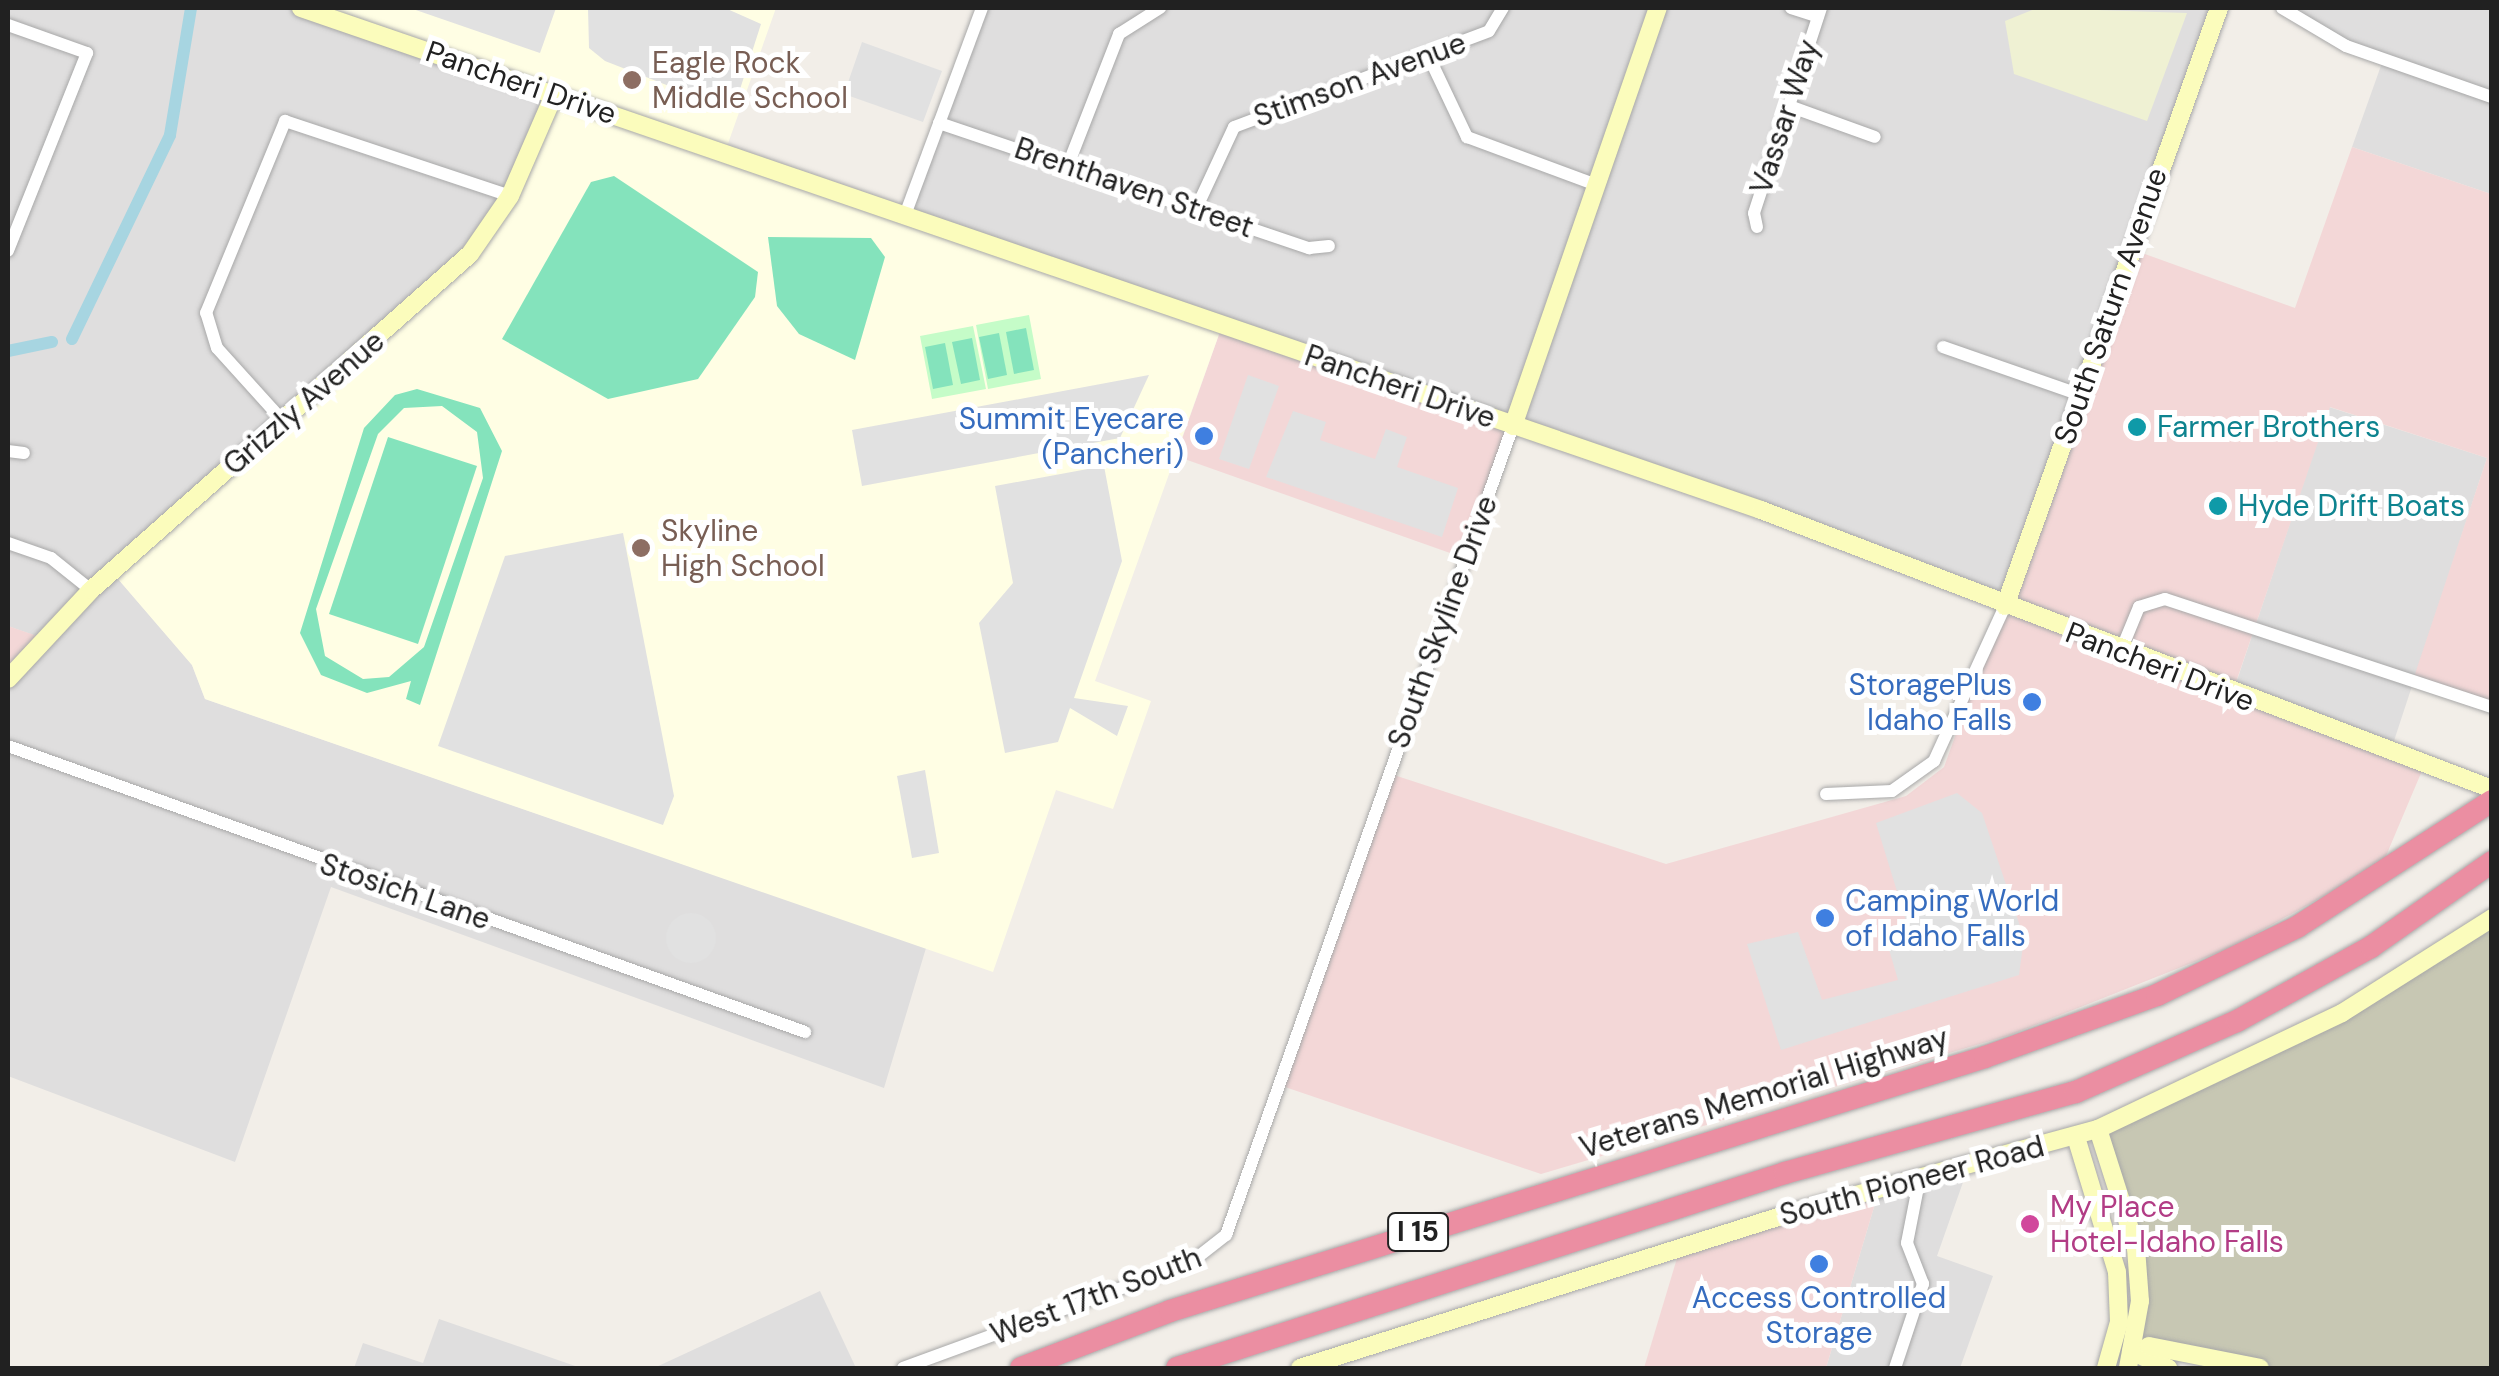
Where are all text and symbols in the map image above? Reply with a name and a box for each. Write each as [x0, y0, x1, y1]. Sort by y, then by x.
street label: Stimson Avenue [1249, 25, 1471, 135]
street label: Pancheri Drive [421, 34, 621, 132]
street label: Vassar Way [1743, 35, 1827, 199]
place label: Eagle Rock Middle School [652, 45, 848, 116]
marker: Eagle Rock Middle School [621, 69, 643, 91]
street label: Brenthaven Street [1010, 130, 1258, 246]
street label: South Saturn Avenue [2047, 163, 2175, 449]
street label: Grizzly Avenue [216, 323, 392, 483]
street label: Pancheri Drive [1300, 338, 1500, 436]
place label: Summit Eyecare (Pancheri) [959, 401, 1184, 472]
place label: Farmer Brothers [2157, 409, 2380, 445]
marker: Farmer Brothers [2126, 416, 2148, 438]
marker: Summit Eyecare (Pancheri) [1193, 425, 1215, 447]
place label: Hyde Drift Boats [2238, 488, 2465, 524]
street label: South Skyline Drive [1381, 491, 1505, 753]
marker: Hyde Drift Boats [2207, 495, 2229, 517]
place label: Skyline High School [661, 513, 825, 584]
marker: Skyline High School [630, 537, 652, 559]
street label: Pancheri Drive [2061, 615, 2259, 719]
place label: StoragePlus Idaho Falls [1849, 667, 2012, 738]
marker: StoragePlus Idaho Falls [2021, 691, 2043, 713]
street label: Stosich Lane [315, 846, 495, 938]
place label: Camping World of Idaho Falls [1845, 883, 2059, 954]
marker: Camping World of Idaho Falls [1814, 907, 1836, 929]
street label: Veterans Memorial Highway [1575, 1020, 1953, 1166]
street label: South Pioneer Road [1776, 1128, 2048, 1234]
place label: My Place Hotel-Idaho Falls [2050, 1189, 2284, 1260]
road number: I 15 [1386, 1209, 1450, 1255]
marker: My Place Hotel-Idaho Falls [2019, 1213, 2041, 1235]
street label: West 17th South [986, 1239, 1206, 1353]
marker: Access Controlled Storage [1808, 1253, 1830, 1275]
place label: Access Controlled Storage [1692, 1280, 1946, 1350]

